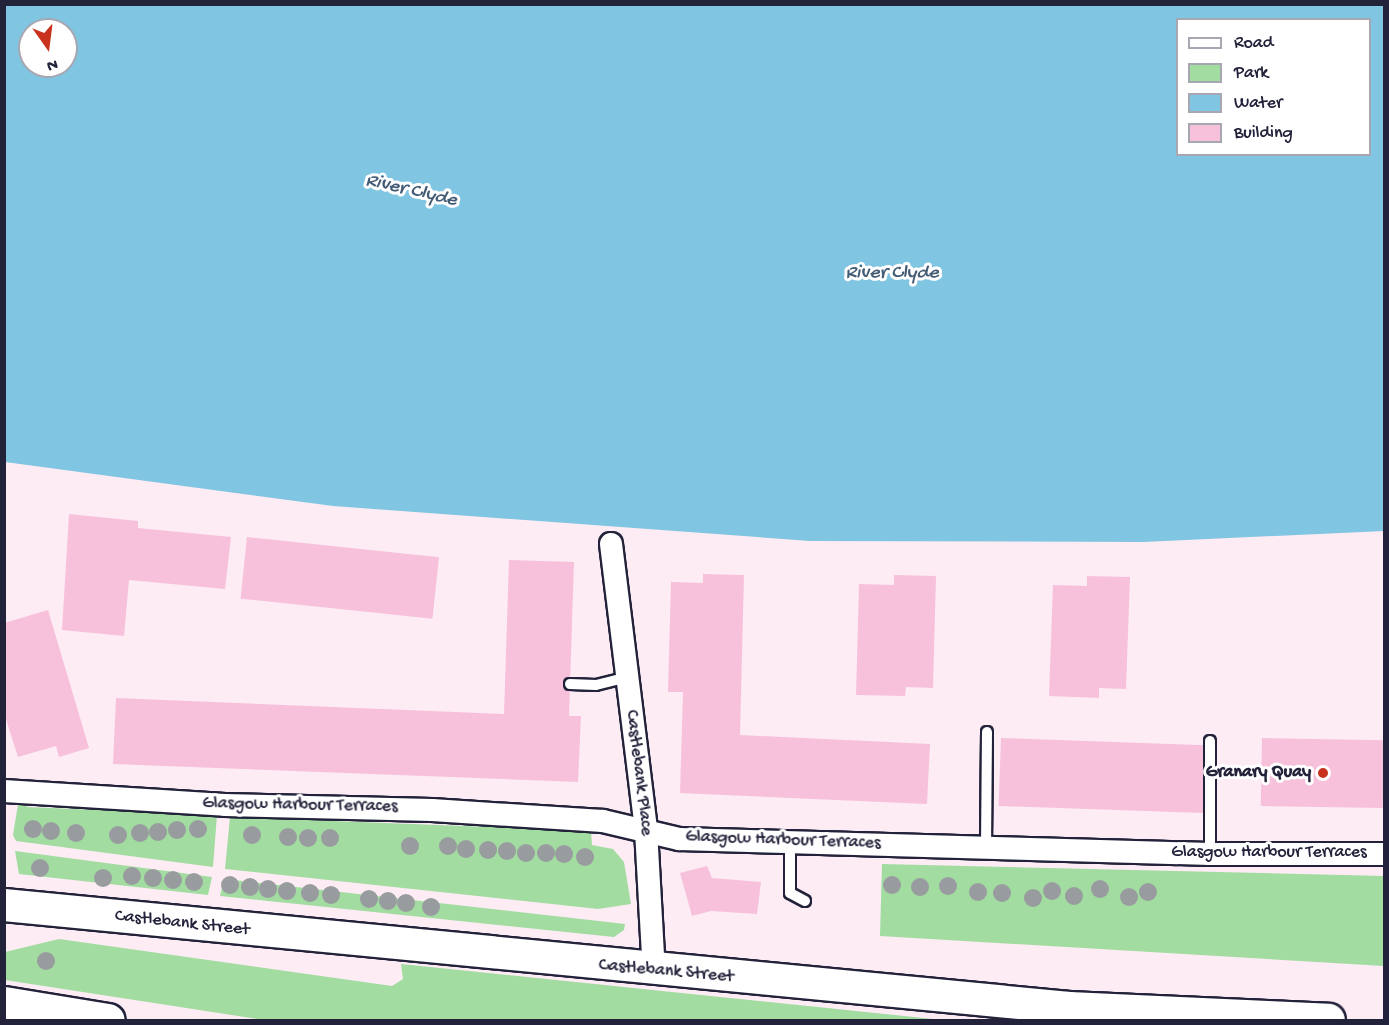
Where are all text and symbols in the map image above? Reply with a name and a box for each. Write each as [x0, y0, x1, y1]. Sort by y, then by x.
north arrow [18, 18, 78, 78]
legend [1176, 18, 1371, 156]
text: Road [1234, 33, 1273, 54]
text: N [45, 54, 59, 74]
text: Park [1234, 63, 1268, 84]
text: Water [1234, 93, 1282, 114]
text: Building [1234, 123, 1293, 144]
water label: River Clyde [363, 169, 459, 213]
water label: River Clyde [846, 261, 938, 285]
street label: Castlebank Place [620, 709, 656, 837]
place label: Granary Quay [1206, 762, 1311, 784]
marker: Granary Quay [1316, 766, 1330, 780]
street label: Glasgow Harbour Terraces [202, 793, 398, 819]
street label: Glasgow Harbour Terraces [685, 827, 881, 855]
street label: Glasgow Harbour Terraces [1171, 842, 1367, 864]
street label: Castlebank Street [114, 906, 250, 942]
street label: Castlebank Street [598, 955, 734, 989]

